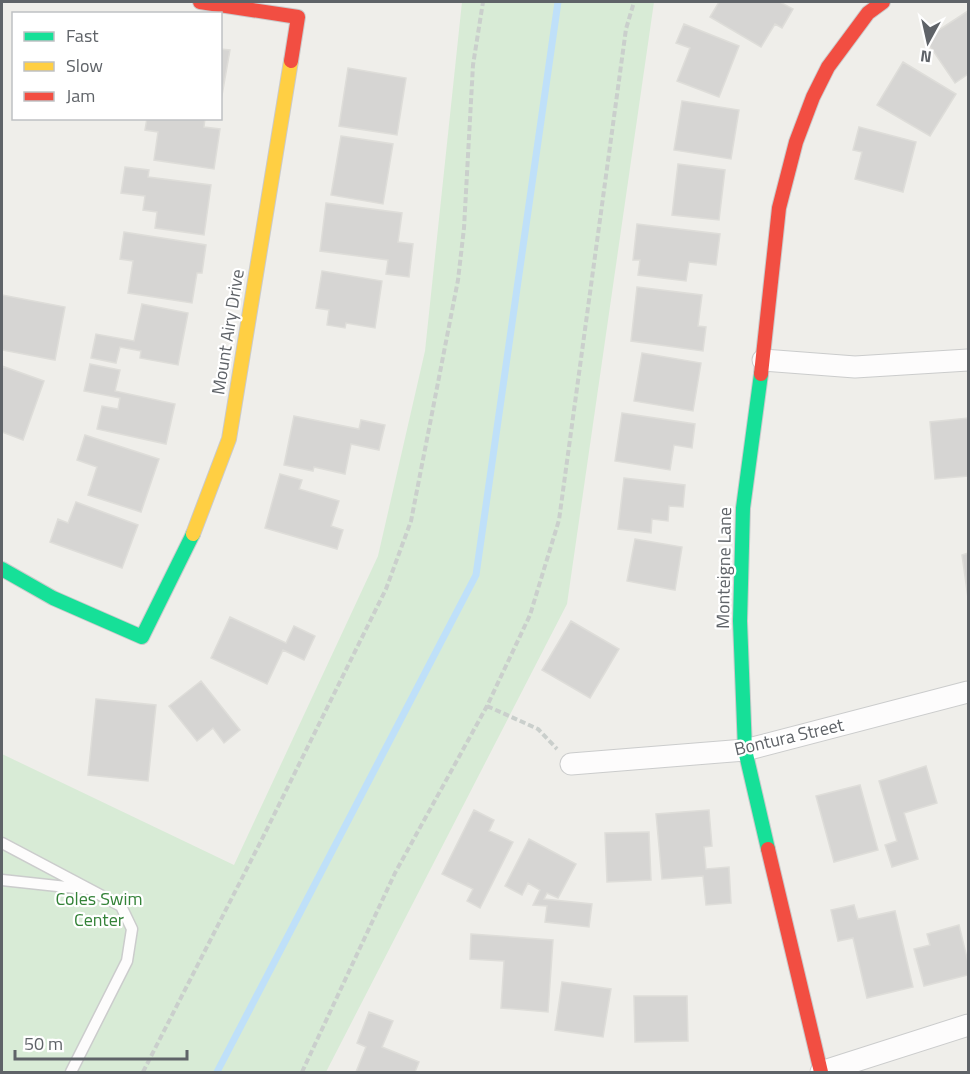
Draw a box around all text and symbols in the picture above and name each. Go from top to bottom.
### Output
legend [12,12,222,120]
north arrow [898,12,958,72]
text: Fast [66,22,99,49]
text: N [919,44,933,70]
text: Slow [66,52,103,79]
text: Jam [66,82,95,109]
street label: Mount Airy Drive [204,267,251,397]
street label: Monteigne Lane [709,507,738,629]
street label: Bontura Street [731,711,847,762]
park label: Coles Swim Center [56,885,143,933]
scale bar [15,1023,188,1061]
text: 50 m [24,1030,63,1057]

